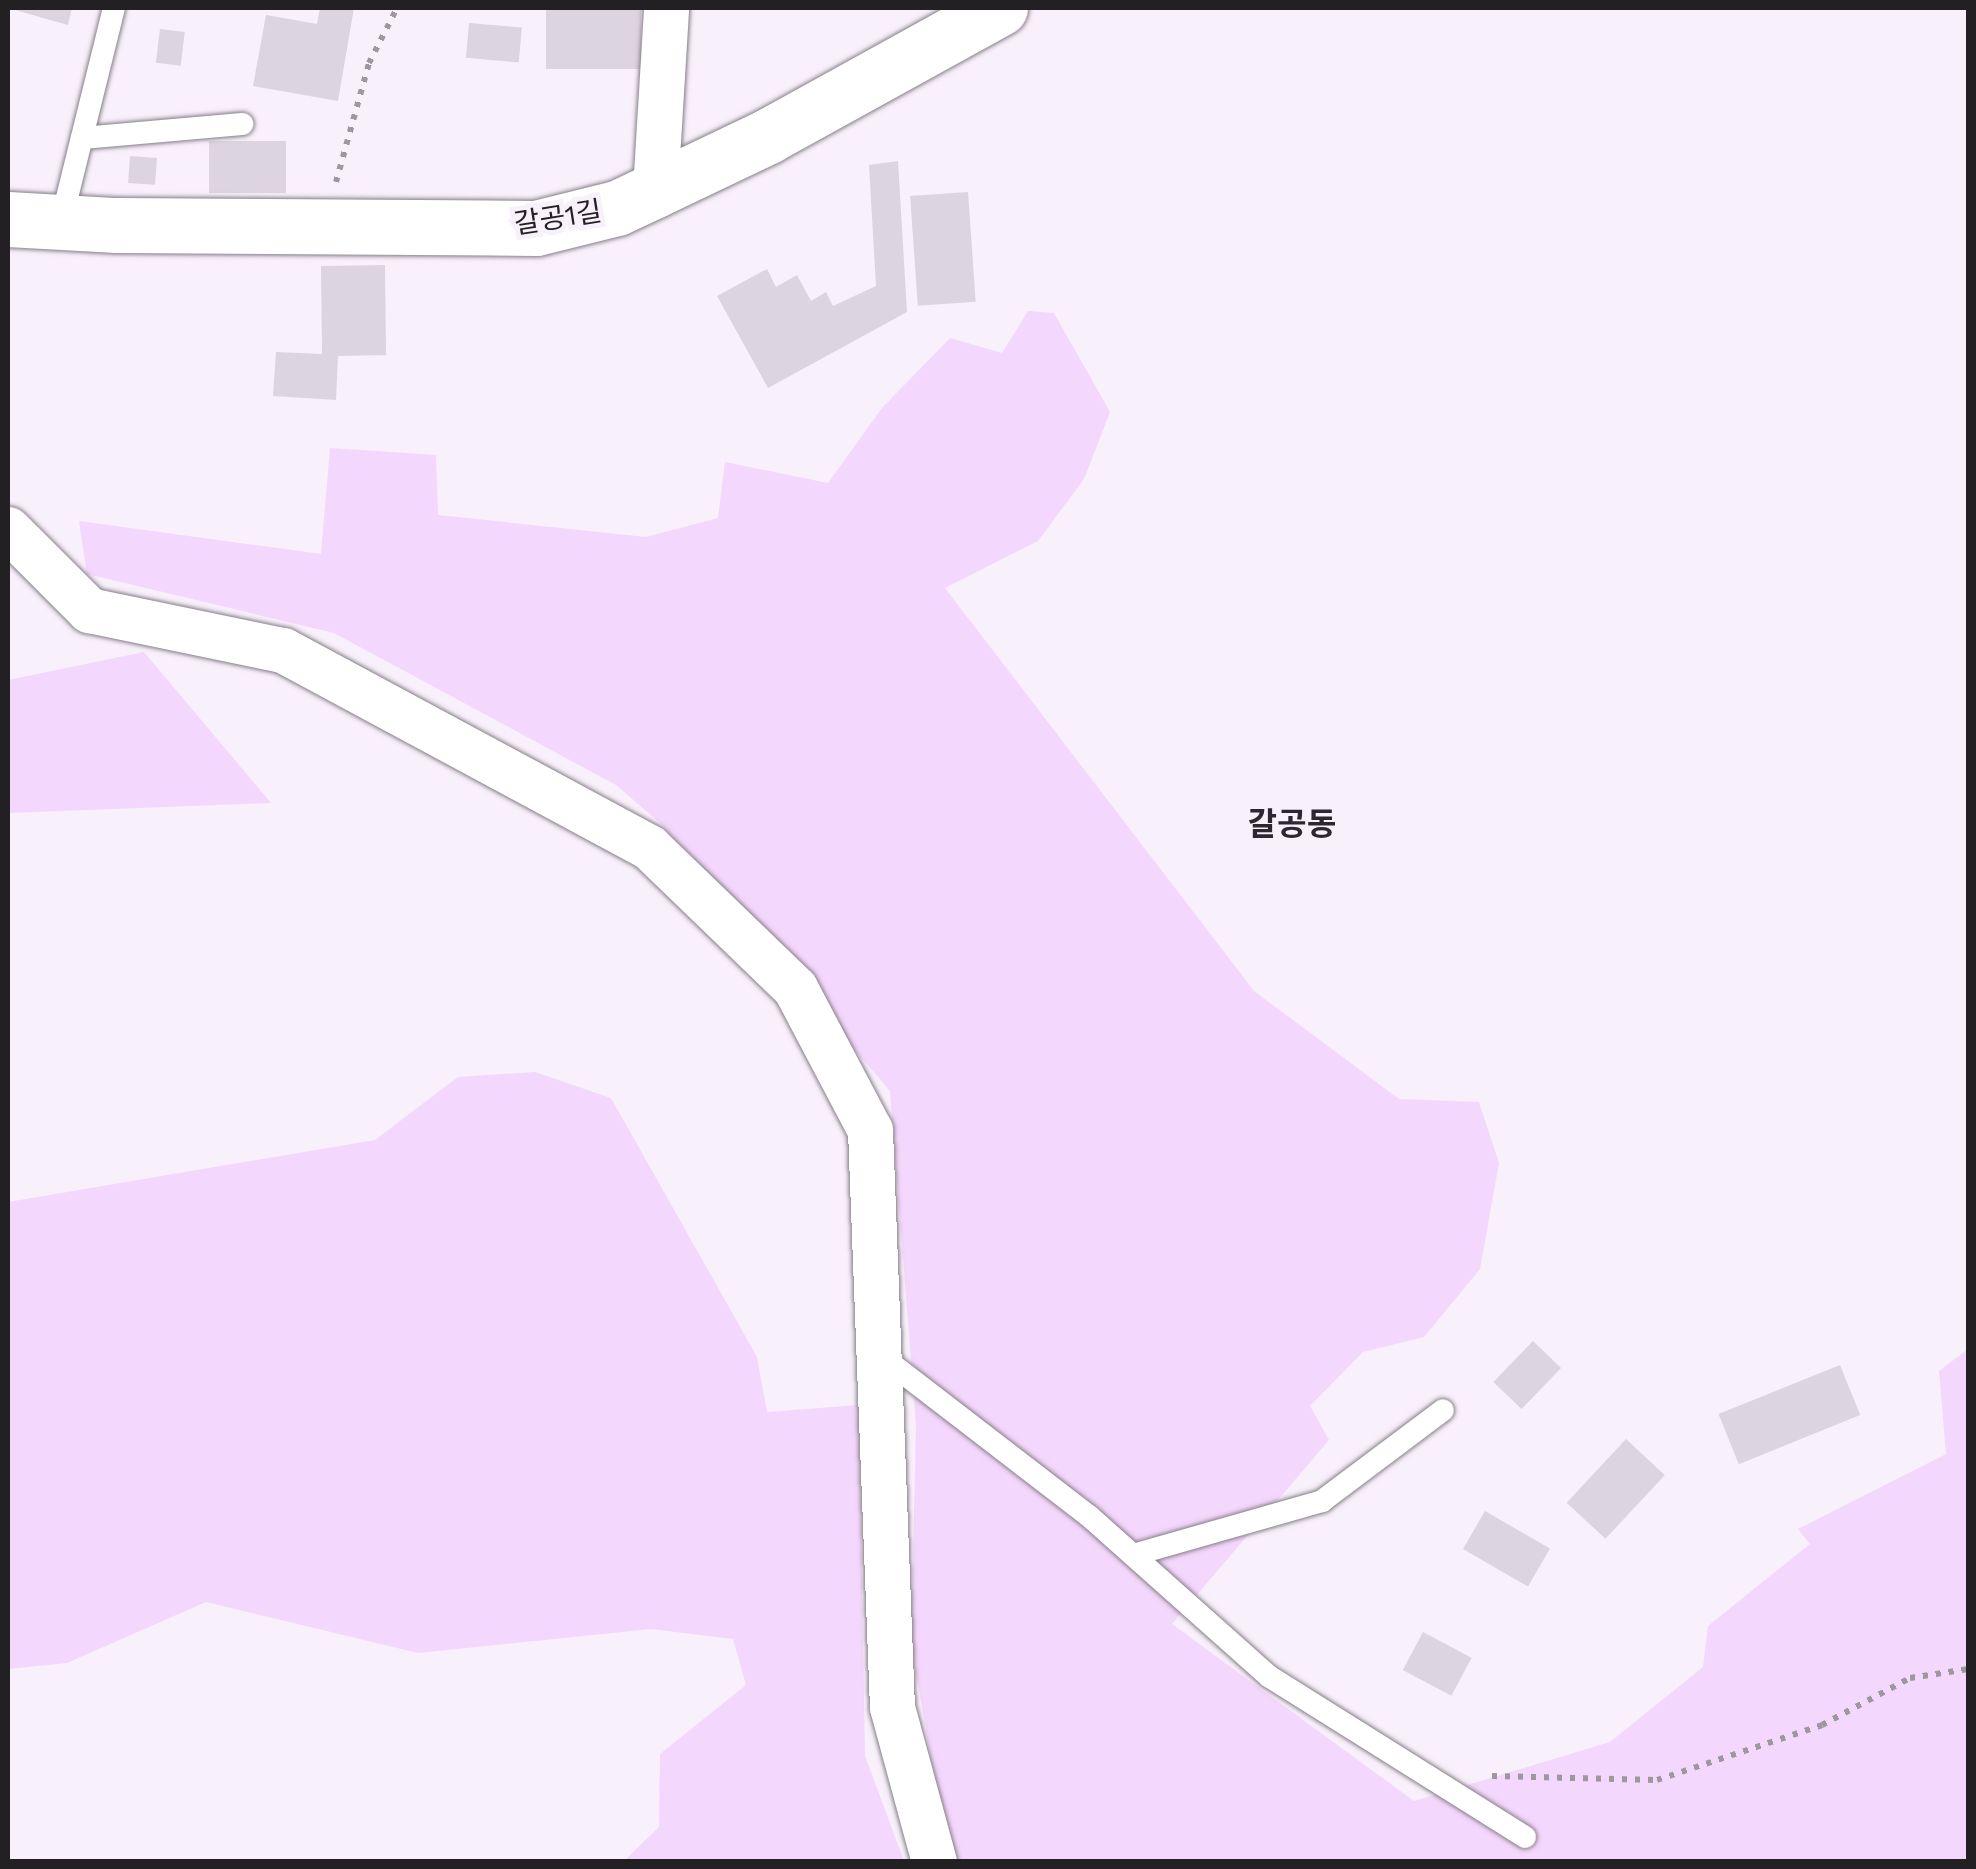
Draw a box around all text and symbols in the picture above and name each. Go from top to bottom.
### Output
street label: 갈공1길 [512,195,604,241]
district label: 갈공동 [1248,805,1336,843]

